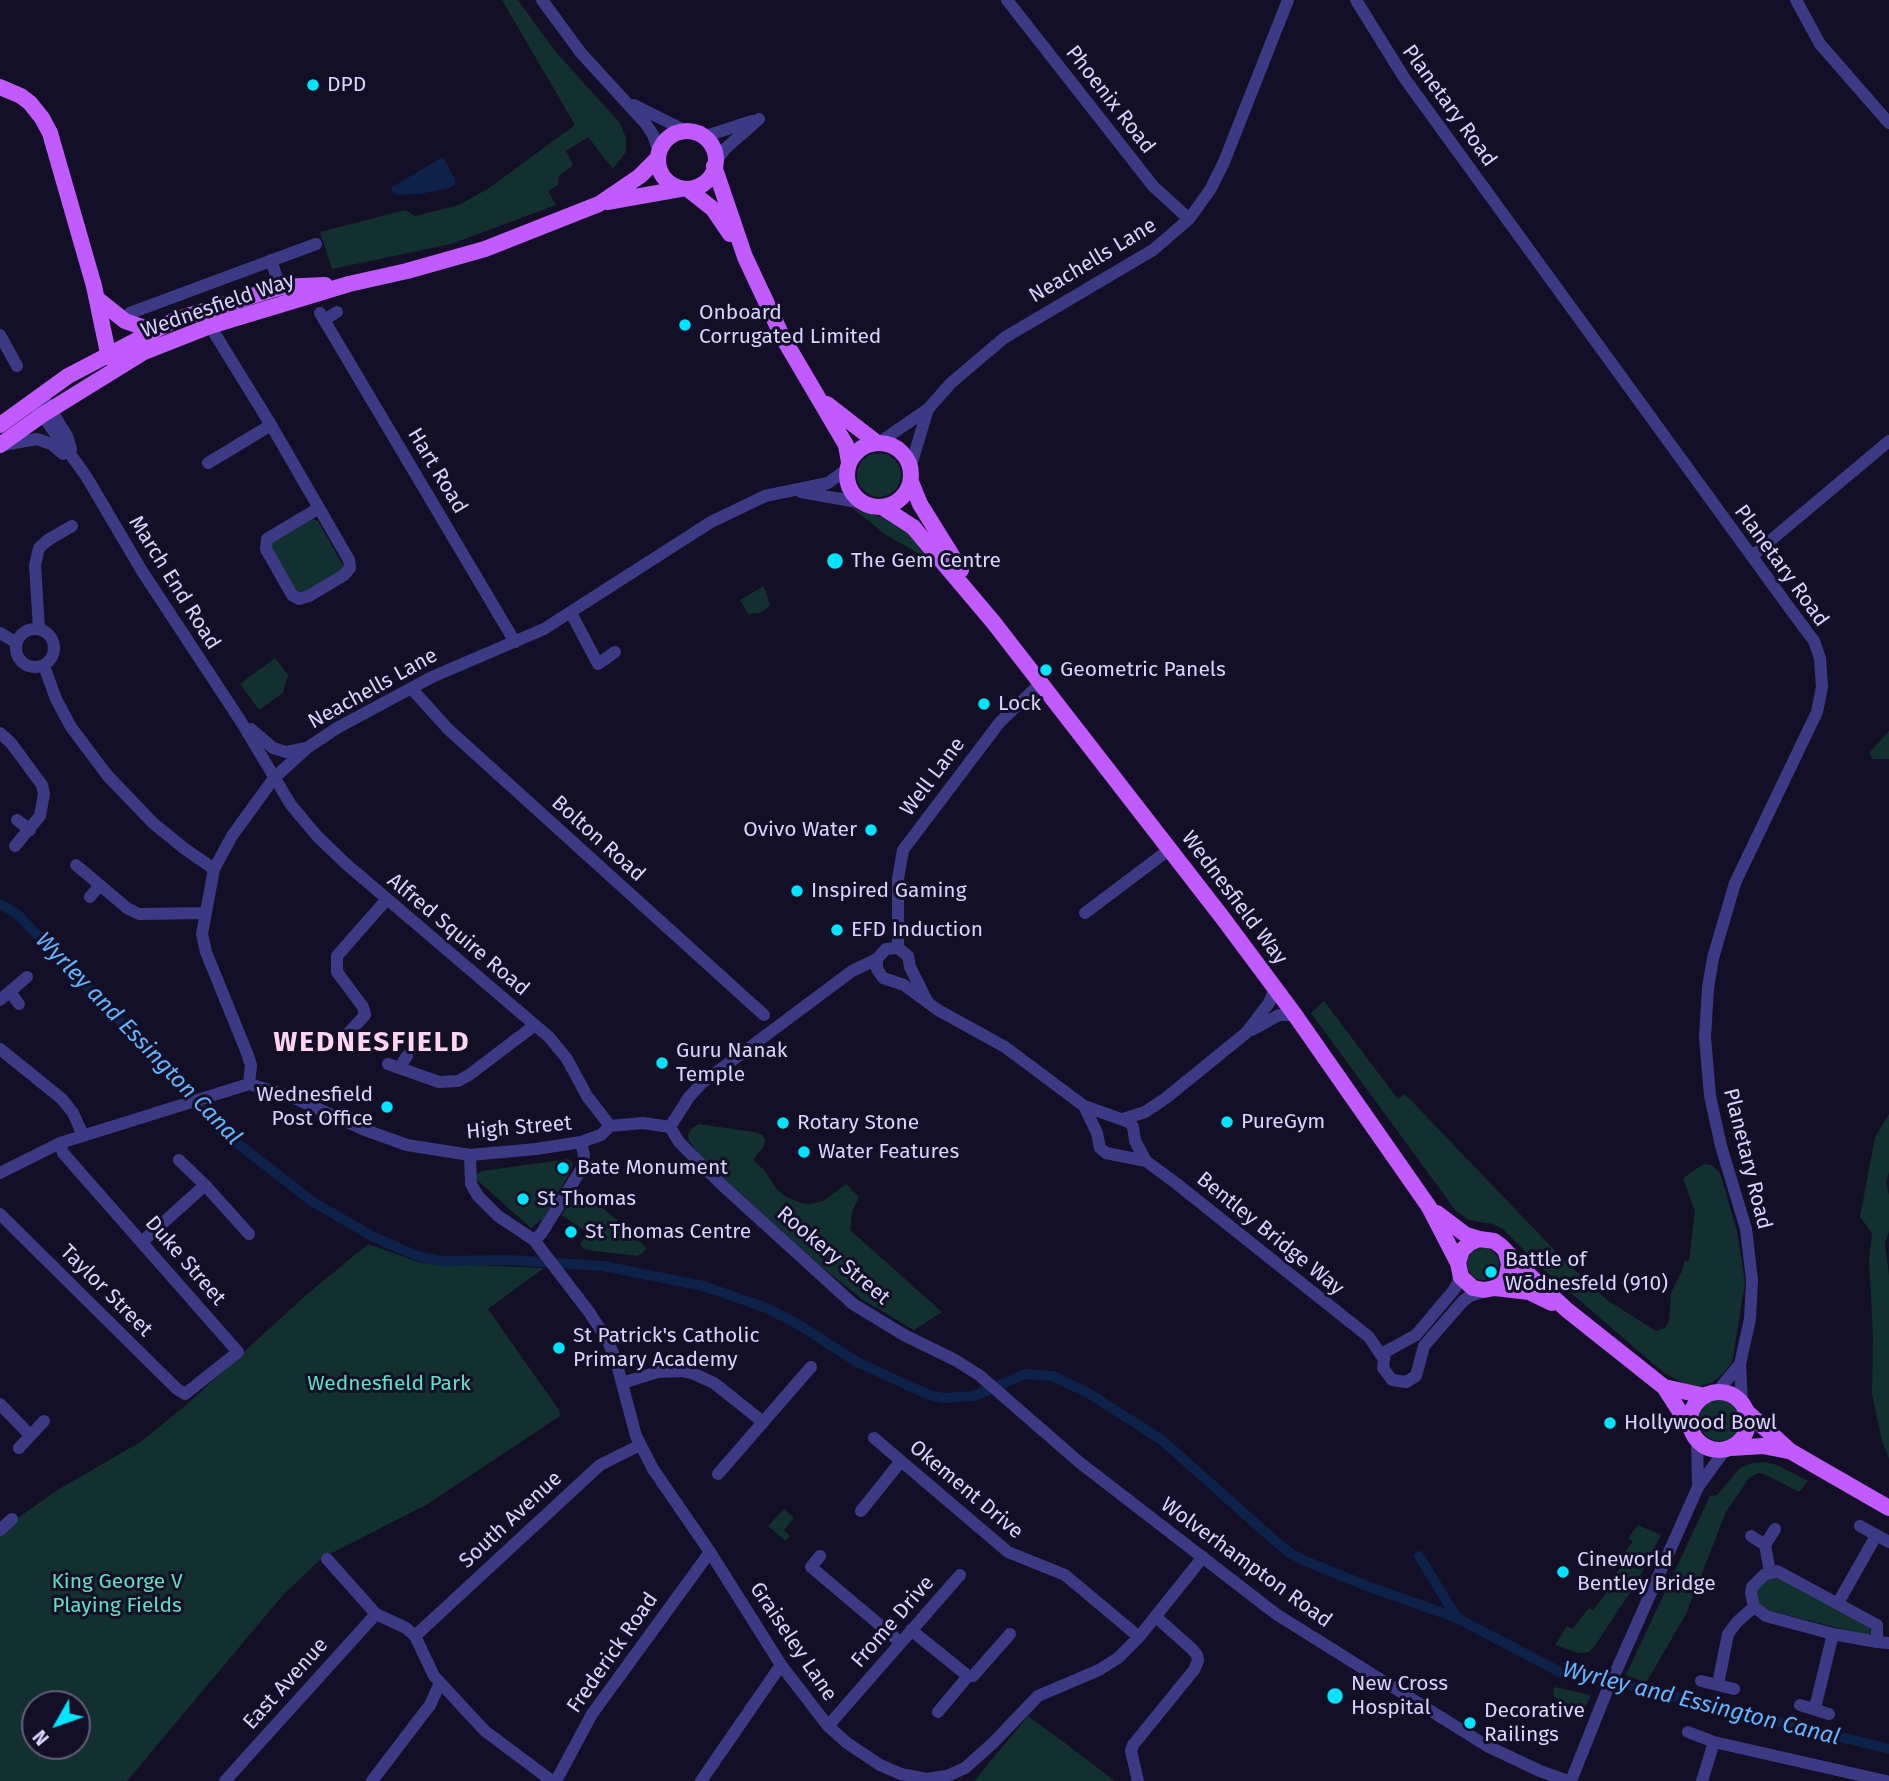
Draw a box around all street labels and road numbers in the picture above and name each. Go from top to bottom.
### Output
street label: Planetary Road [1396,40,1502,172]
street label: Phoenix Road [1060,41,1160,159]
street label: Neachells Lane [1025,213,1161,309]
street label: Wednesfield Way [138,268,298,344]
street label: Hart Road [402,424,472,518]
street label: Planetary Road [1728,500,1834,632]
street label: March End Road [123,511,225,655]
street label: Neachells Lane [304,643,442,735]
street label: Well Lane [895,733,971,821]
street label: Bolton Road [546,790,650,888]
street label: Wednesfield Way [1176,826,1292,970]
street label: Alfred Squire Road [382,868,534,1002]
street label: Planetary Road [1717,1086,1777,1232]
street label: High Street [465,1111,573,1145]
street label: Bentley Bridge Way [1191,1167,1349,1301]
street label: Rookery Street [771,1201,895,1311]
street label: Duke Street [139,1211,231,1311]
street label: Taylor Street [55,1240,157,1342]
street label: Okement Drive [904,1435,1028,1545]
street label: South Avenue [454,1466,568,1574]
street label: Wolverhampton Road [1156,1493,1336,1633]
street label: Frome Drive [846,1571,940,1673]
street label: Graiseley Lane [744,1578,842,1706]
street label: Frederick Road [562,1588,664,1718]
street label: East Avenue [238,1633,334,1735]

